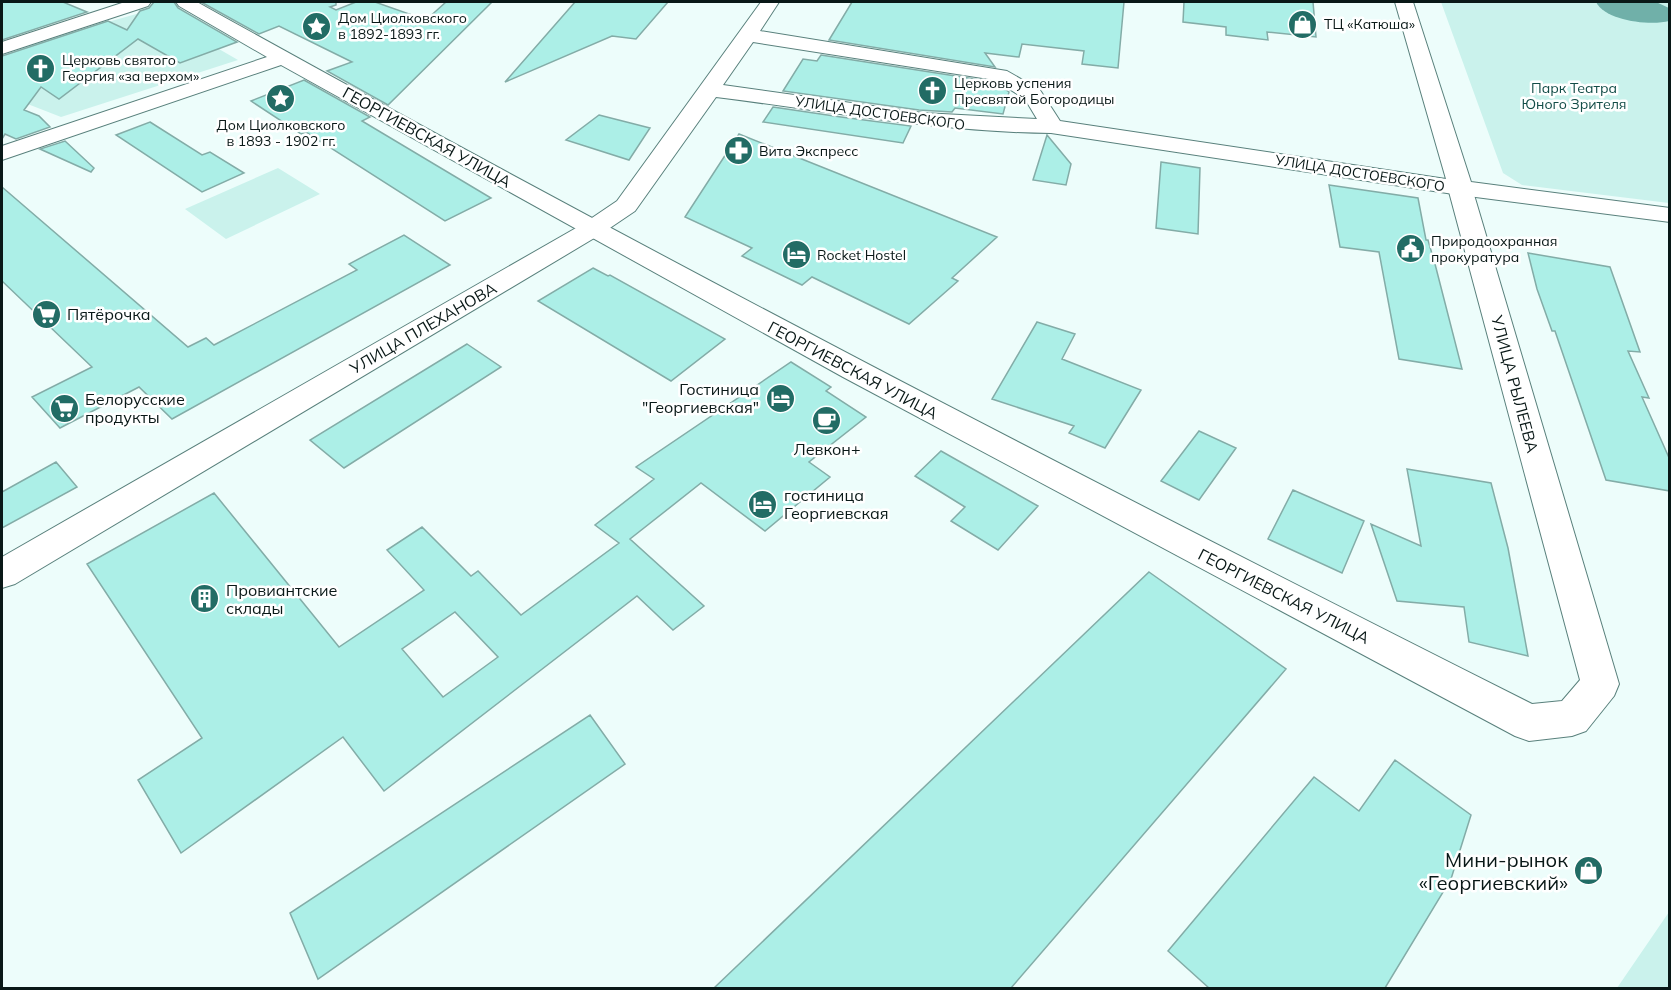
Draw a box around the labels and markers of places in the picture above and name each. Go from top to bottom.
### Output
shop icon: ТЦ «Катюша» [1287,8,1319,40]
place label: Дом Циолковского в 1892-1893 гг. [338,9,467,43]
place icon: Дом Циолковского в 1892-1893 гг. [301,10,333,42]
place label: ТЦ «Катюша» [1324,15,1415,33]
place label: Церковь святого Георгия «за верхом» [62,51,199,85]
church icon: Церковь святого Георгия «за верхом» [25,52,57,84]
place label: Церковь успения Пресвятой Богородицы [954,74,1115,108]
church icon: Церковь успения Пресвятой Богородицы [917,75,949,107]
place icon: Дом Циолковского в 1893 - 1902 гг. [265,82,297,114]
place label: Дом Циолковского в 1893 - 1902 гг. [217,116,345,150]
pharmacy icon: Вита Экспресс [722,135,754,167]
place label: Вита Экспресс [759,142,858,160]
place label: Природоохранная прокуратура [1431,232,1558,266]
public building icon: Природоохранная прокуратура [1394,233,1426,265]
hotel icon: Rocket Hostel [780,239,812,271]
place label: Rocket Hostel [817,246,906,264]
supermarket icon: Пятёрочка [30,298,62,330]
place label: Пятёрочка [67,304,151,324]
place label: Гостиница "Георгиевская" [642,379,759,417]
hotel icon: Гостиница "Георгиевская" [764,382,796,414]
place label: Белорусские продукты [85,389,185,427]
supermarket icon: Белорусские продукты [48,392,80,424]
cafe icon: Левкон+ [811,405,843,437]
place label: Левкон+ [793,439,861,459]
place label: гостиница Георгиевская [784,485,889,523]
hotel icon: гостиница Георгиевская [747,488,779,520]
place label: Провиантские склады [226,580,338,618]
building icon: Провиантские склады [189,583,221,615]
place label: Мини-рынок «Георгиевский» [1419,847,1568,895]
shop icon: Мини-рынок «Георгиевский» [1573,855,1605,887]

